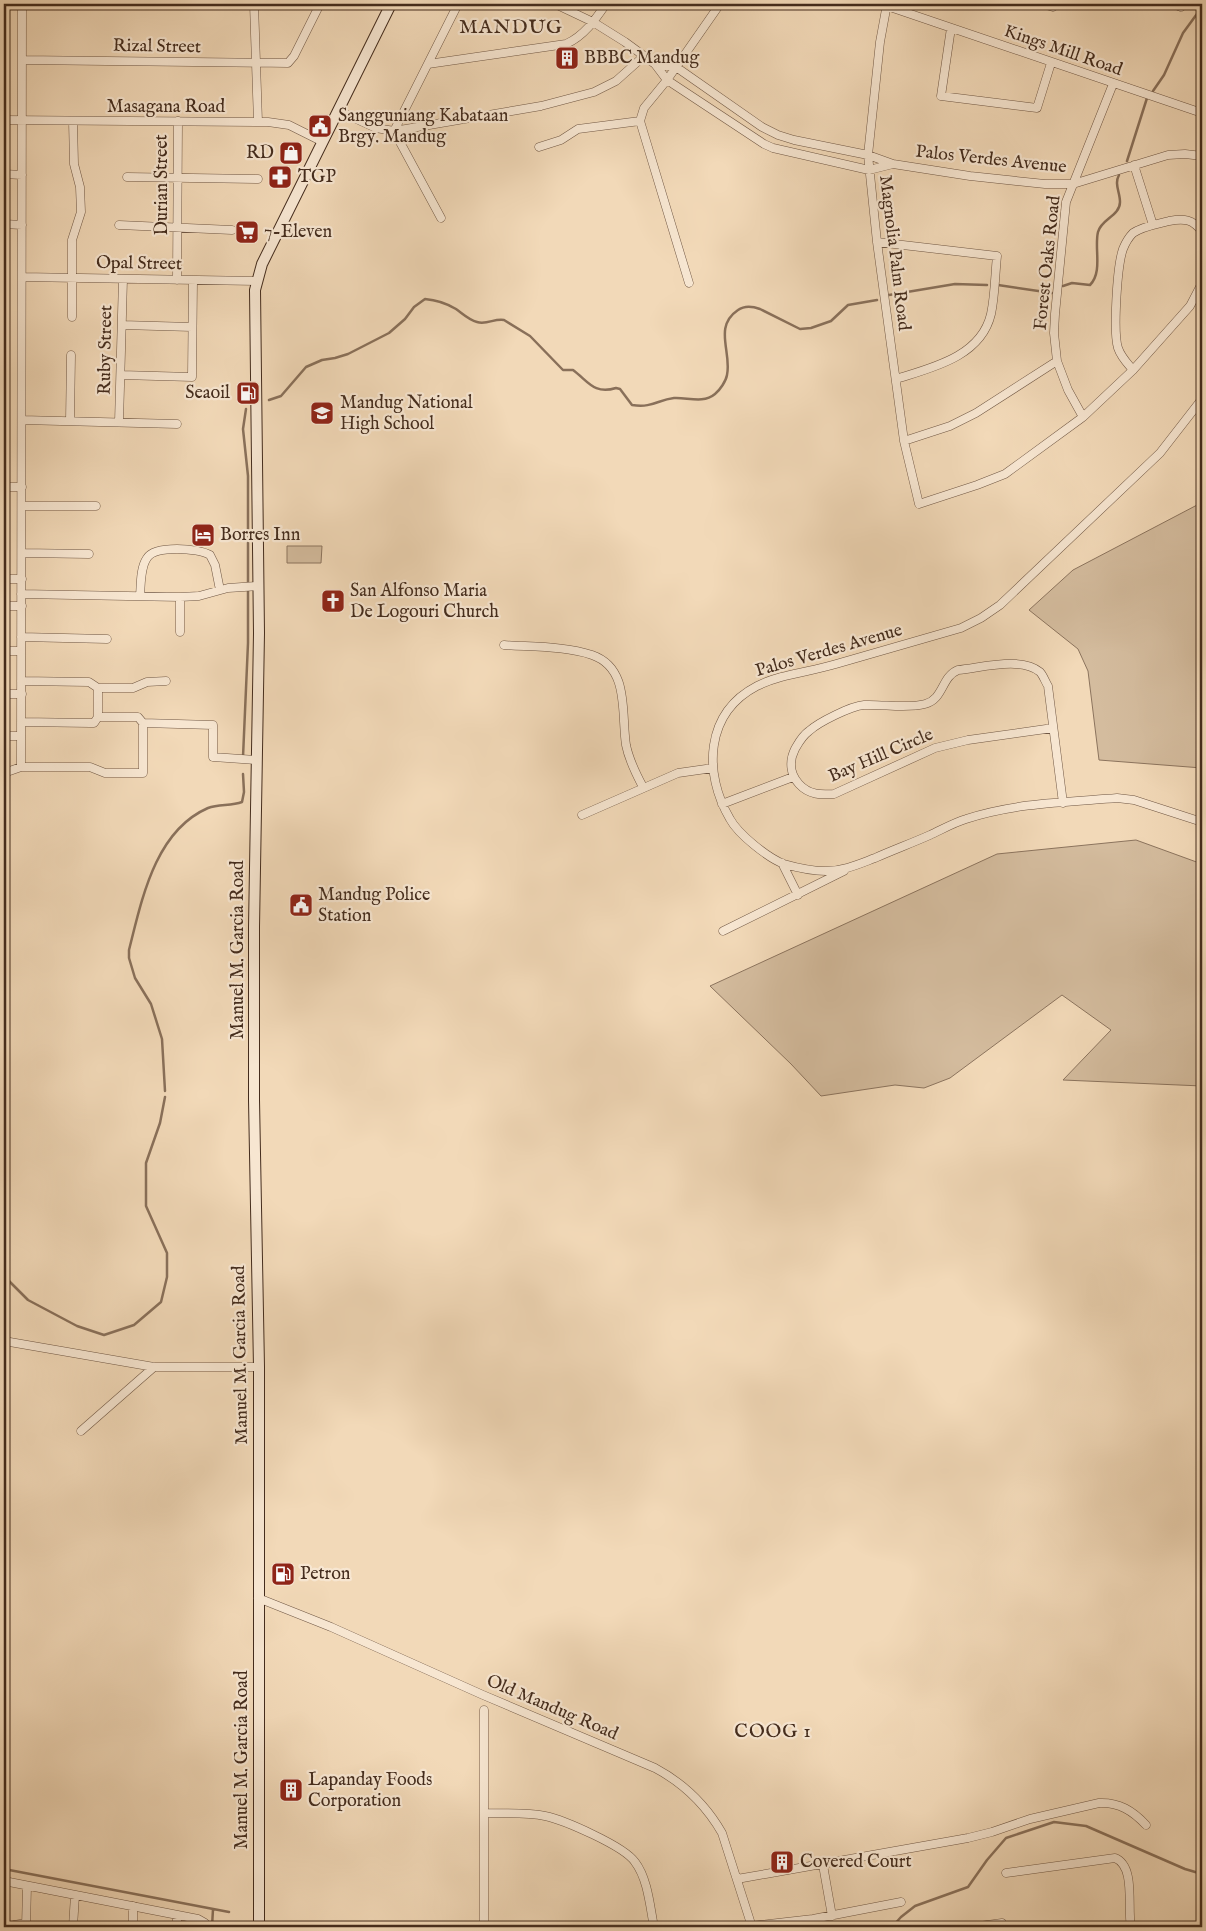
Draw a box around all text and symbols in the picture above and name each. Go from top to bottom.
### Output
district label: MANDUG [459,15,563,40]
street label: Kings Mill Road [1001,20,1126,82]
street label: Rizal Street [113,35,201,59]
building icon: BBBC Mandug [554,45,580,71]
place label: BBBC Mandug [584,47,699,70]
street label: Masagana Road [107,96,226,119]
place label: Sangguniang Kabataan Brgy. Mandug [338,105,509,149]
public building icon: Sangguniang Kabataan Brgy. Mandug [307,113,333,139]
street label: Durian Street [151,134,174,236]
shop icon: RD [278,140,304,166]
street label: Palos Verdes Avenue [914,141,1068,179]
place label: RD [246,142,274,165]
pharmacy icon: TGP [267,164,293,190]
place label: TGP [298,166,336,189]
street label: Magnolia Palm Road [873,174,915,333]
street label: Forest Oaks Road [1029,194,1067,332]
supermarket icon: 7-Eleven [234,219,260,245]
place label: 7-Eleven [264,221,333,244]
street label: Opal Street [96,252,182,276]
street label: Ruby Street [94,305,118,395]
fuel station icon: Seaoil [235,380,261,406]
place label: Seaoil [185,382,230,405]
place label: Mandug National High School [340,392,473,436]
school or university icon: Mandug National High School [309,400,335,426]
hotel icon: Borres Inn [190,522,216,548]
place label: Borres Inn [220,524,301,547]
place label: San Alfonso Maria De Logouri Church [350,580,499,624]
church icon: San Alfonso Maria De Logouri Church [320,588,346,614]
street label: Palos Verdes Avenue [753,619,905,683]
street label: Bay Hill Circle [825,724,937,788]
street label: Manuel M. Garcia Road [227,860,250,1039]
place label: Mandug Police Station [318,884,430,928]
public building icon: Mandug Police Station [288,892,314,918]
street label: Manuel M. Garcia Road [228,1265,254,1445]
fuel station icon: Petron [270,1561,296,1587]
place label: Petron [300,1563,351,1586]
street label: Manuel M. Garcia Road [231,1670,254,1849]
street label: Old Mandug Road [483,1670,622,1746]
district label: COOG 1 [734,1720,812,1744]
place label: Lapanday Foods Corporation [308,1769,432,1813]
building icon: Lapanday Foods Corporation [278,1777,304,1803]
building icon: Covered Court [769,1849,795,1875]
place label: Covered Court [800,1851,912,1874]

